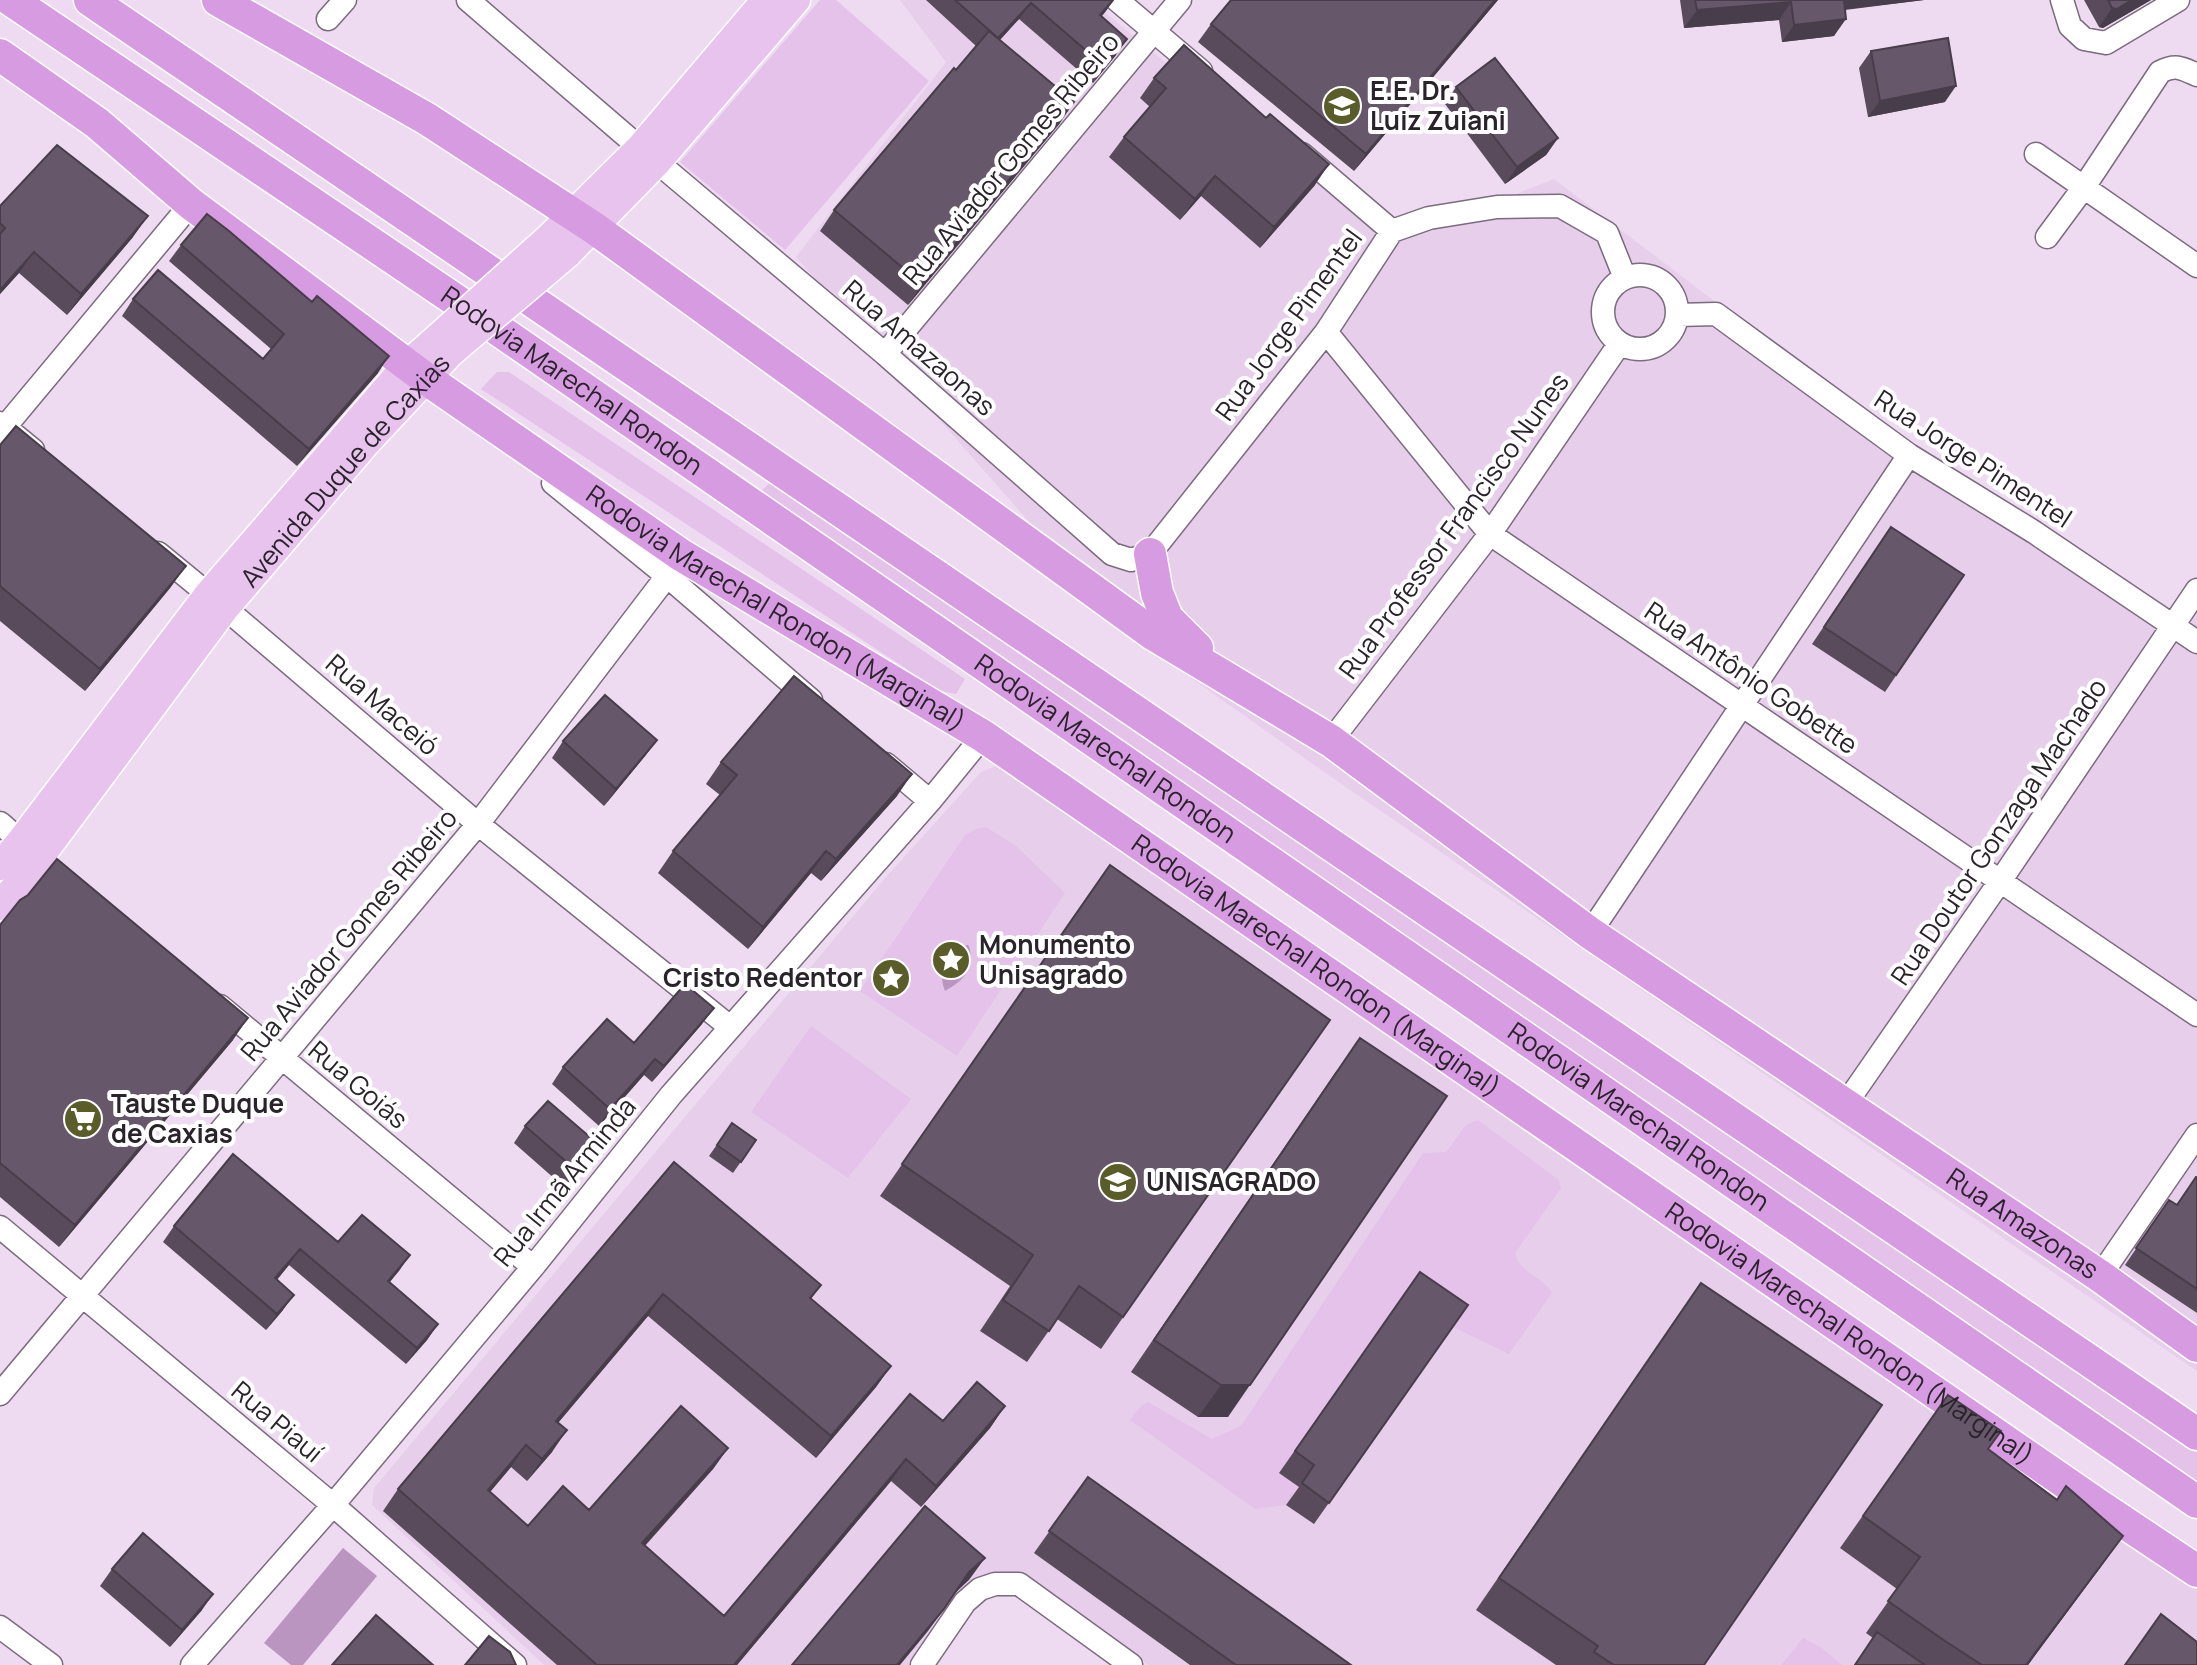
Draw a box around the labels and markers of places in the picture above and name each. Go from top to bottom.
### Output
place label: E.E. Dr. Luiz Zuiani [1370,72,1506,138]
school or university icon: E.E. Dr. Luiz Zuiani [1321,85,1363,127]
place label: Monumento Unisagrado [979,926,1131,992]
place icon: Monumento Unisagrado [930,939,972,981]
place icon: Cristo Redentor [870,957,912,999]
place label: Cristo Redentor [663,959,863,995]
place label: Tauste Duque de Caxias [111,1085,284,1151]
supermarket icon: Tauste Duque de Caxias [62,1098,104,1140]
school or university icon: UNISAGRADO [1097,1161,1139,1203]
place label: UNISAGRADO [1146,1163,1316,1199]

